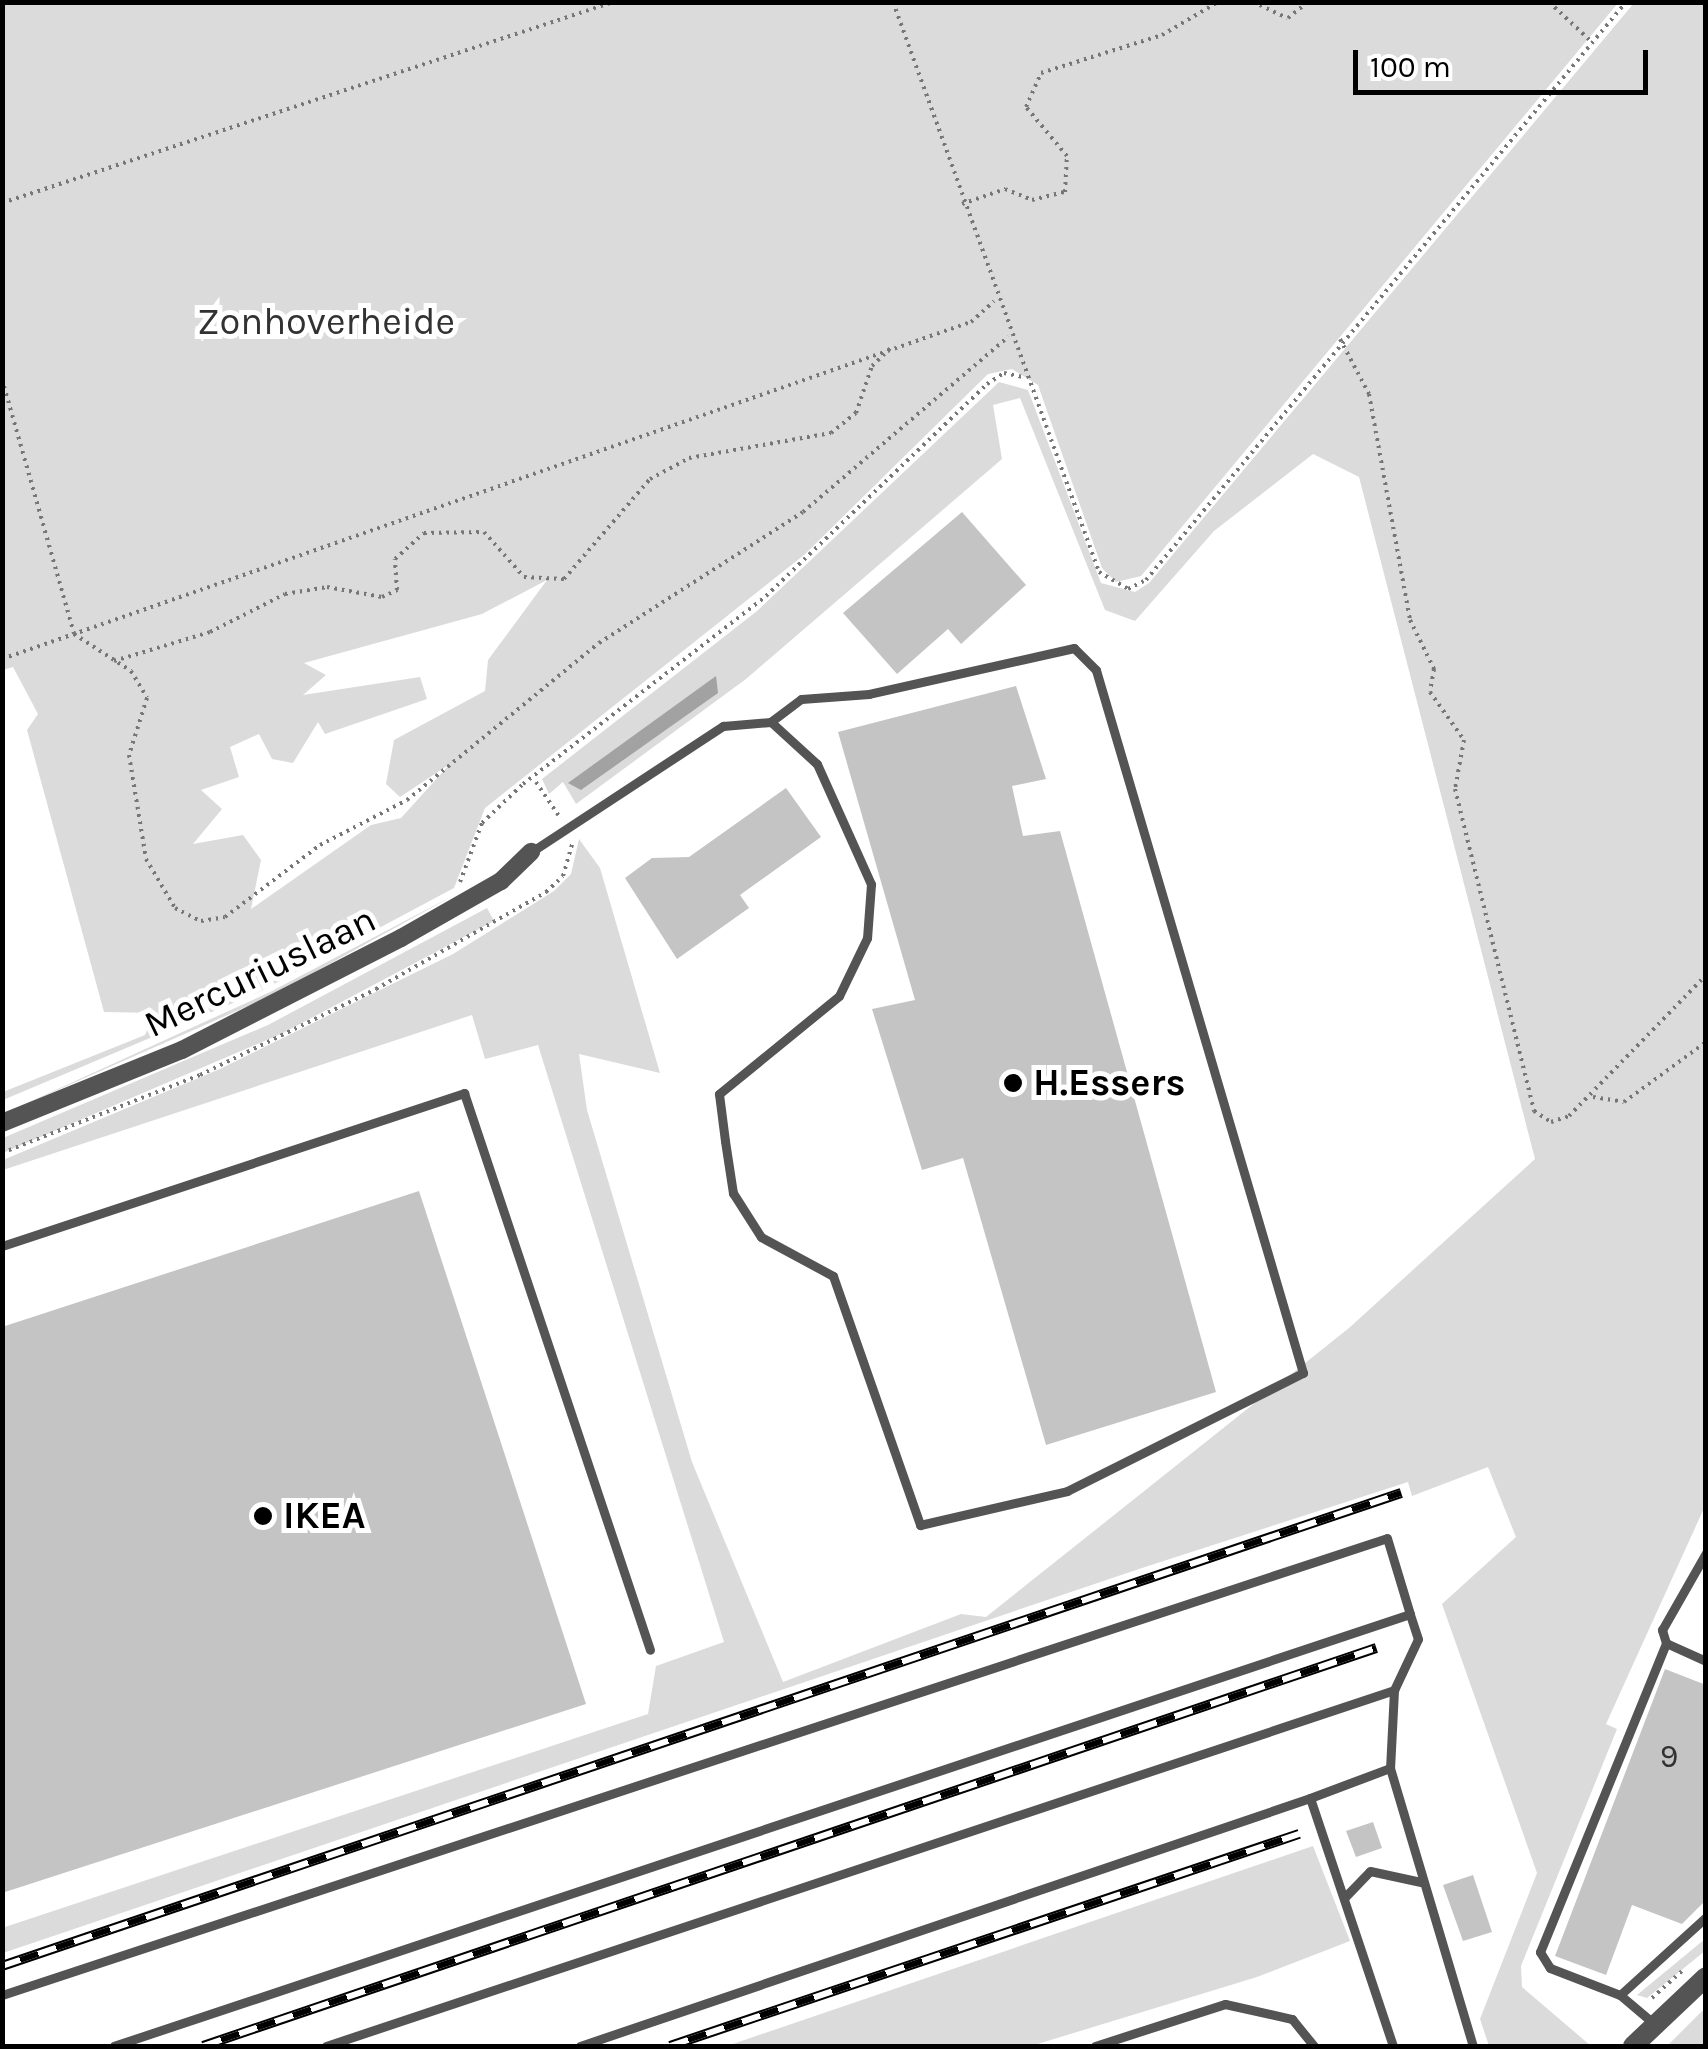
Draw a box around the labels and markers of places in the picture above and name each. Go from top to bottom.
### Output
place label: H.Essers [1033,1060,1185,1106]
marker: H.Essers [1002,1072,1024,1094]
place label: IKEA [283,1493,365,1539]
marker: IKEA [252,1505,274,1527]

